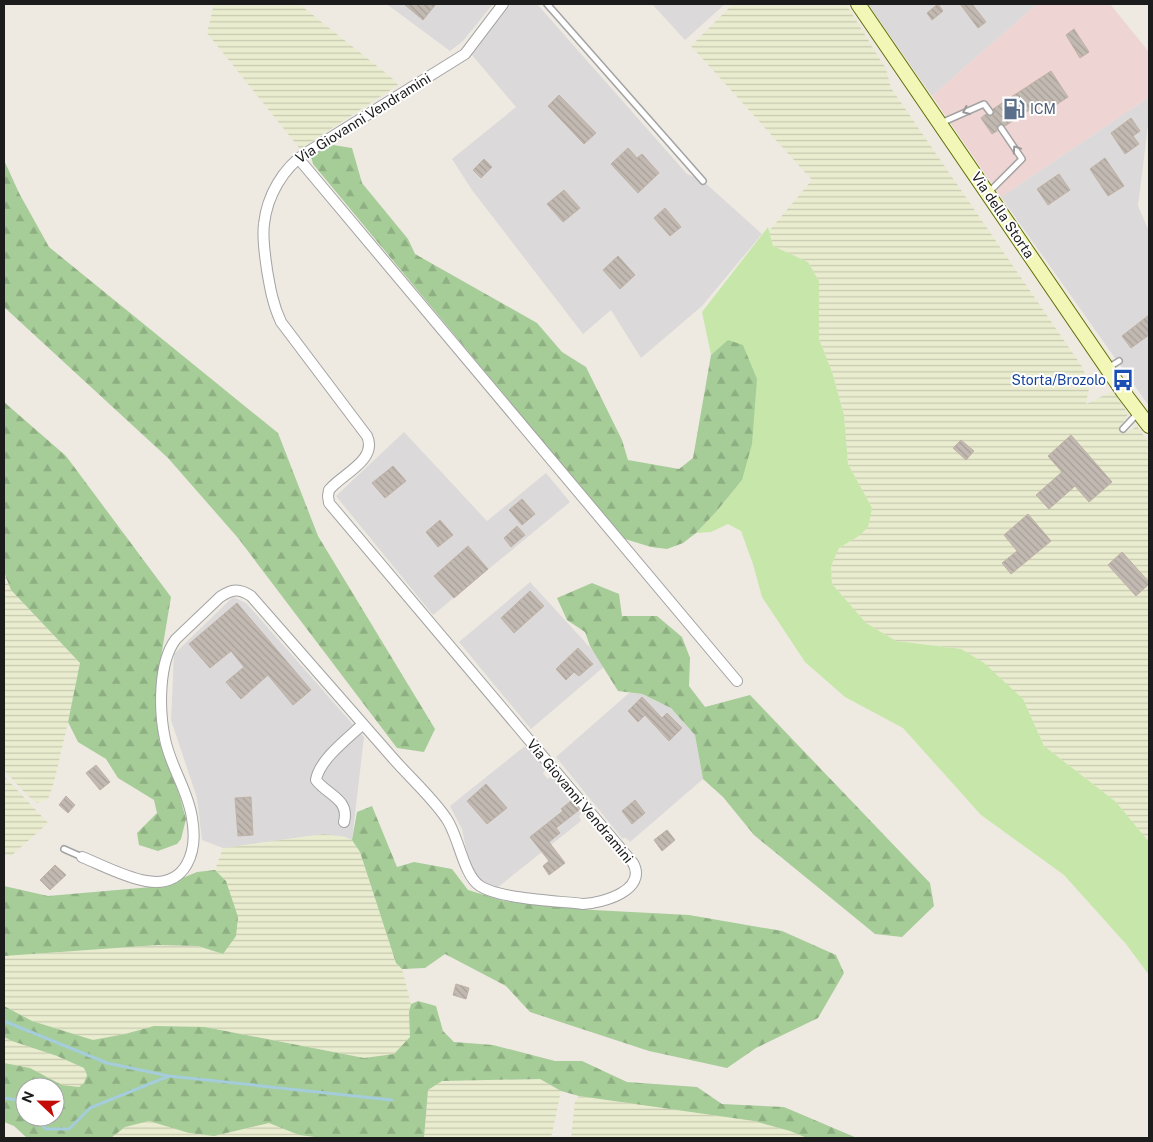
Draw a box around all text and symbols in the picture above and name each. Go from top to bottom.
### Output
street label: Via Giovanni Vendramini [292,70,434,166]
fuel station icon: ICM [1001,96,1027,122]
place label: ICM [1030,101,1056,117]
one-way arrow [962,105,971,116]
one-way arrow [1012,146,1022,155]
street label: Via della Storta [968,169,1038,261]
bus stop icon: Storta/Brozolo [1110,367,1136,393]
place label: Storta/Brozolo [1012,372,1106,388]
street label: Via Giovanni Vendramini [524,736,636,866]
north arrow [15,1077,65,1127]
text: N [18,1089,37,1105]

